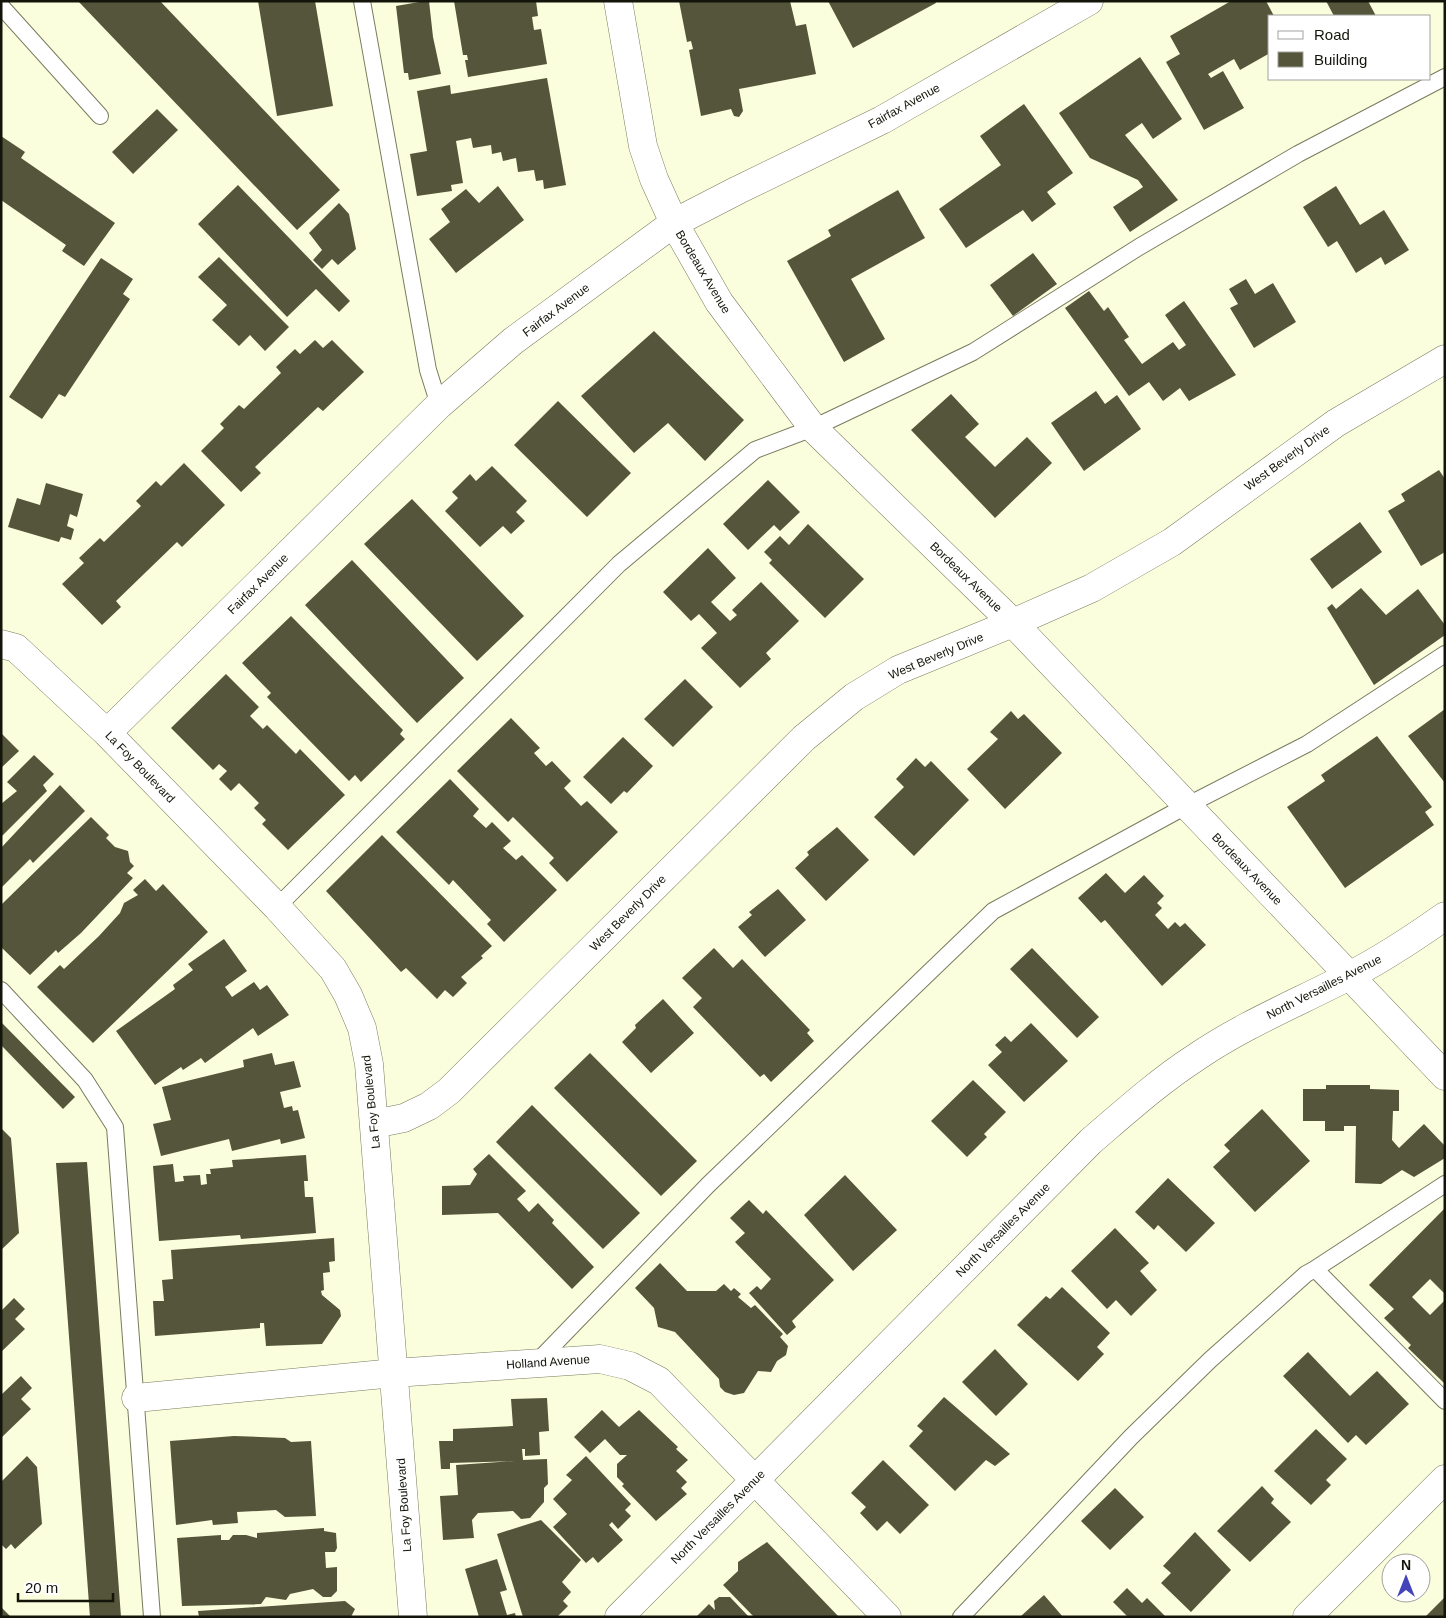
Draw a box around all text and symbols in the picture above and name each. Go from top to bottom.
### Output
legend [1268,15,1431,80]
text: Road [1314,26,1350,43]
text: Building [1314,51,1367,68]
street label: Fairfax Avenue [866,80,943,131]
street label: Bordeaux Avenue [673,228,734,316]
street label: Fairfax Avenue [520,280,592,340]
street label: West Beverly Drive [1242,422,1333,494]
street label: Bordeaux Avenue [927,539,1005,615]
street label: Fairfax Avenue [225,551,291,617]
street label: West Beverly Drive [886,630,986,682]
street label: La Foy Boulevard [102,728,178,806]
street label: Bordeaux Avenue [1209,830,1285,908]
street label: West Beverly Drive [587,872,669,954]
street label: North Versailles Avenue [1264,952,1384,1022]
street label: La Foy Boulevard [359,1054,383,1150]
street label: North Versailles Avenue [953,1180,1053,1280]
street label: Holland Avenue [506,1352,591,1372]
street label: La Foy Boulevard [394,1458,414,1552]
street label: North Versailles Avenue [668,1467,768,1567]
north arrow [1381,1553,1431,1603]
text: N [1401,1557,1411,1573]
scale bar [18,1570,112,1602]
text: 20 m [25,1579,58,1596]

